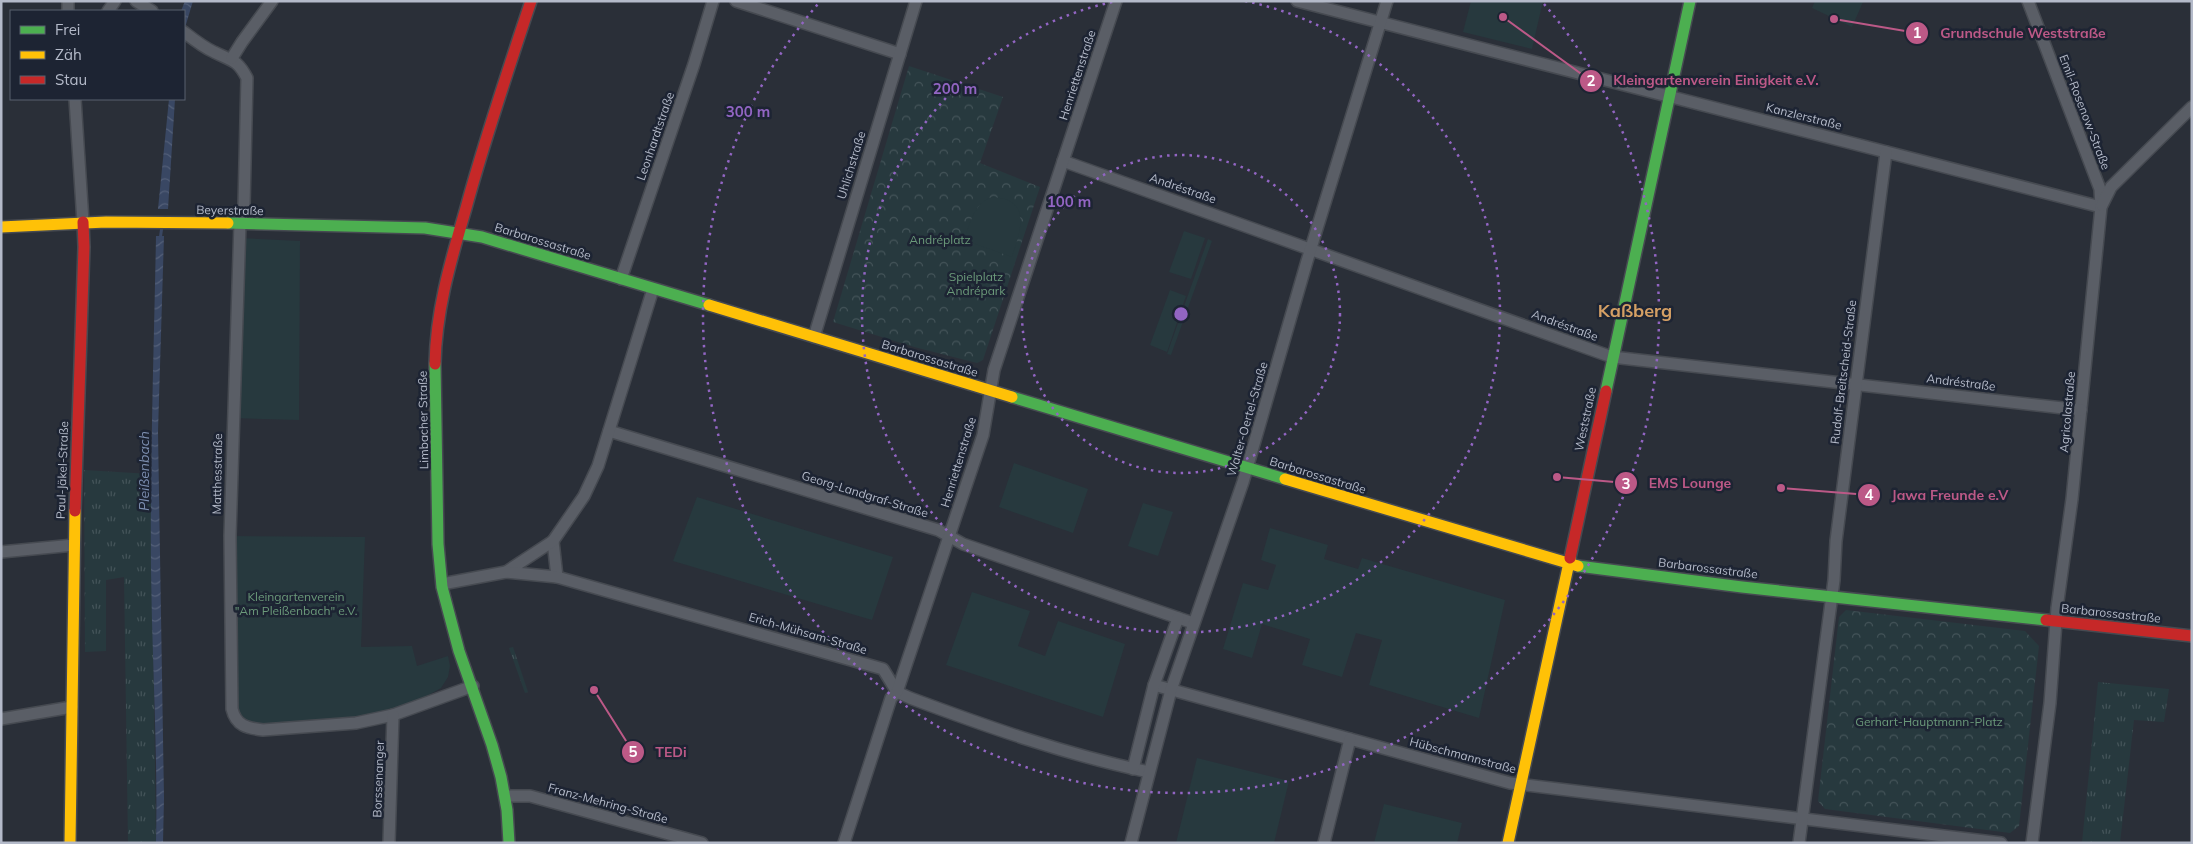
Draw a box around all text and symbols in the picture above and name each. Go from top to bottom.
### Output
legend [10,10,185,100]
callout: Grundschule Weststraße [1905,18,2115,47]
text: Frei [55,20,80,39]
text: 1 [1912,23,1922,42]
text: Grundschule Weststraße [1940,24,2106,42]
street label: Henriettenstraße [1055,28,1099,122]
text: Zäh [55,45,82,64]
street label: Emil-Rosenow-Straße [2056,52,2114,172]
callout: Kleingartenverein Einigkeit e.V. [1578,66,1829,95]
text: Stau [55,70,87,89]
text: 2 [1586,71,1596,90]
text: Kleingartenverein Einigkeit e.V. [1613,71,1819,89]
text: 200 m [933,79,977,98]
street label: Leonhardtstraße [633,90,677,182]
street label: Kanzlerstraße [1765,99,1843,133]
text: 300 m [726,102,770,121]
street label: Uhlichstraße [834,129,868,201]
street label: Andréstraße [1148,170,1218,206]
text: 100 m [1047,192,1091,211]
street label: Beyerstraße [196,202,264,218]
street label: Barbarossastraße [493,219,593,263]
park label: Andréplatz [909,232,971,247]
park label: Spielplatz Andrépark [947,269,1006,298]
district label: Kaßberg [1598,299,1672,322]
street label: Rudolf-Breitscheid-Straße [1827,299,1859,445]
centre of rings [1172,305,1190,323]
street label: Andréstraße [1530,306,1600,344]
street label: Barbarossastraße [880,336,980,380]
street label: Walter-Oertel-Straße [1223,360,1271,478]
street label: Andréstraße [1926,370,1996,394]
street label: Limbacher Straße [415,371,431,469]
street label: Agricolastraße [2056,371,2078,453]
street label: Weststraße [1571,386,1599,452]
street label: Henriettenstraße [937,415,979,509]
street label: Paul-Jäkel-Straße [53,421,71,519]
water label: Pleißenbach [135,431,153,511]
street label: Matthesstraße [209,433,225,515]
street label: Barbarossastraße [1268,453,1368,497]
street label: Georg-Landgraf-Straße [800,468,930,520]
callout: EMS Lounge [1613,469,1741,498]
text: 3 [1621,474,1631,493]
text: EMS Lounge [1649,474,1732,492]
callout: Jawa Freunde e.V [1856,481,2018,510]
text: 4 [1864,485,1874,504]
text: Jawa Freunde e.V [1892,486,2009,504]
street label: Barbarossastraße [1657,554,1759,582]
park label: Kleingartenverein "Am Pleißenbach" e.V. [235,589,357,618]
street label: Barbarossastraße [2060,600,2162,626]
street label: Erich-Mühsam-Straße [747,609,869,657]
park label: Gerhart-Hauptmann-Platz [1855,714,2003,729]
street label: Hübschmannstraße [1408,734,1518,776]
callout: TEDi [621,737,697,766]
street label: Borssenanger [369,740,387,818]
text: 5 [628,742,638,761]
text: TEDi [655,743,687,761]
street label: Franz-Mehring-Straße [546,780,670,826]

